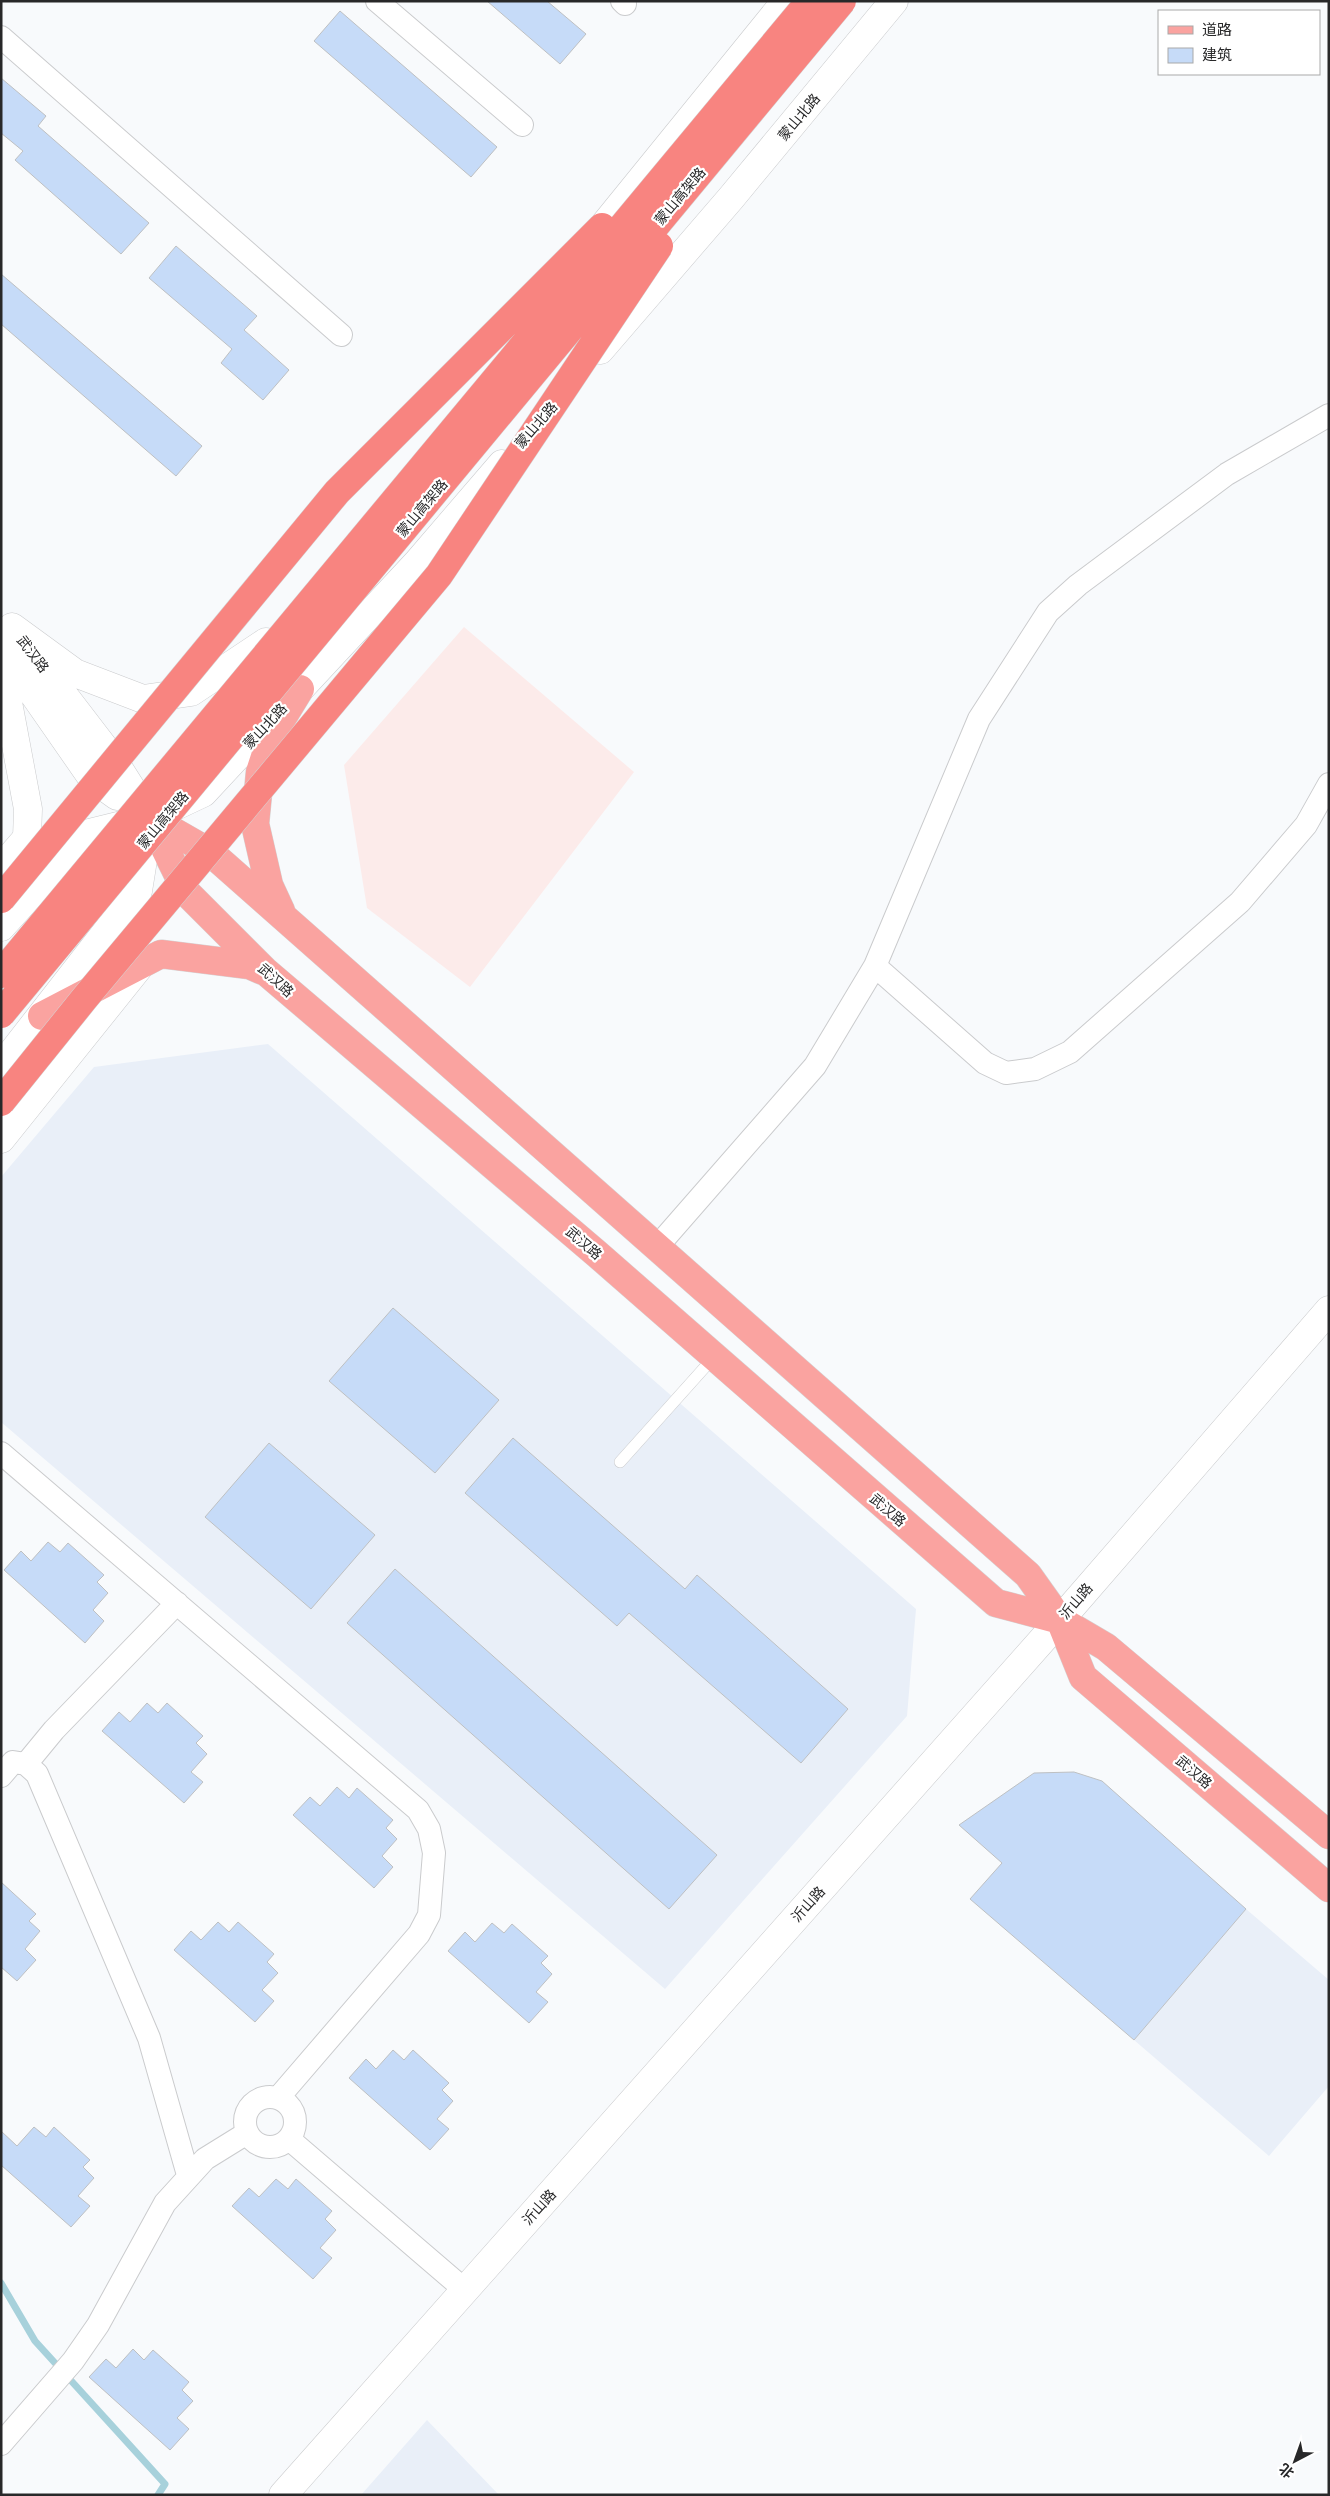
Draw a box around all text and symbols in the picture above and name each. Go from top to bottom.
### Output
legend [1158,10,1320,75]
text: 道路 [1202,20,1232,39]
text: 建筑 [1202,45,1232,64]
street label: 蒙山北路 [774,90,823,144]
street label: 蒙山高架路 [651,163,709,228]
street label: 蒙山北路 [511,398,560,451]
street label: 蒙山高架路 [393,475,451,540]
street label: 武汉路 [14,632,53,676]
street label: 蒙山北路 [239,699,290,752]
street label: 蒙山高架路 [134,787,192,852]
street label: 武汉路 [255,959,298,1000]
street label: 武汉路 [563,1222,606,1263]
street label: 武汉路 [867,1489,910,1530]
street label: 沂山路 [1055,1579,1096,1622]
street label: 武汉路 [1173,1751,1216,1792]
street label: 沂山路 [787,1882,828,1925]
street label: 沂山路 [518,2185,559,2228]
north arrow [1270,2436,1320,2486]
text: 北 [1275,2460,1297,2482]

